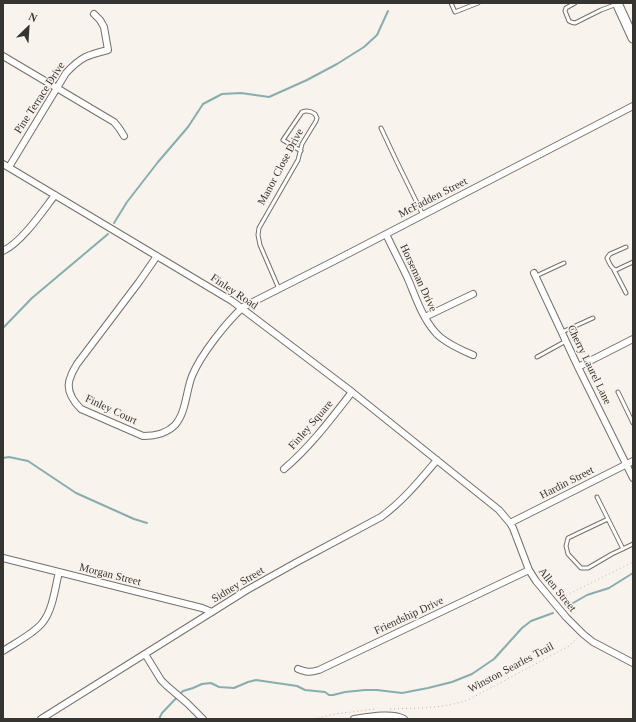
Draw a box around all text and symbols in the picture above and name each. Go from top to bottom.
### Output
north arrow [8,8,48,48]
text: N [27,10,39,24]
street label: Pine Terrace Drive [12,60,68,136]
street label: Manor Close Drive [255,126,307,208]
street label: McFadden Street [396,175,470,221]
street label: Horseman Drive [397,242,439,314]
street label: Finley Road [208,271,260,313]
street label: Cherry Laurel Lane [564,323,614,407]
street label: Finley Court [83,392,139,428]
street label: Finley Square [286,397,336,453]
street label: Hardin Street [538,464,596,502]
street label: Morgan Street [78,561,142,589]
street label: Sidney Street [209,564,267,606]
street label: Allen Street [535,565,579,615]
street label: Friendship Drive [372,594,446,638]
street label: Winston Searles Trail [466,640,556,696]

